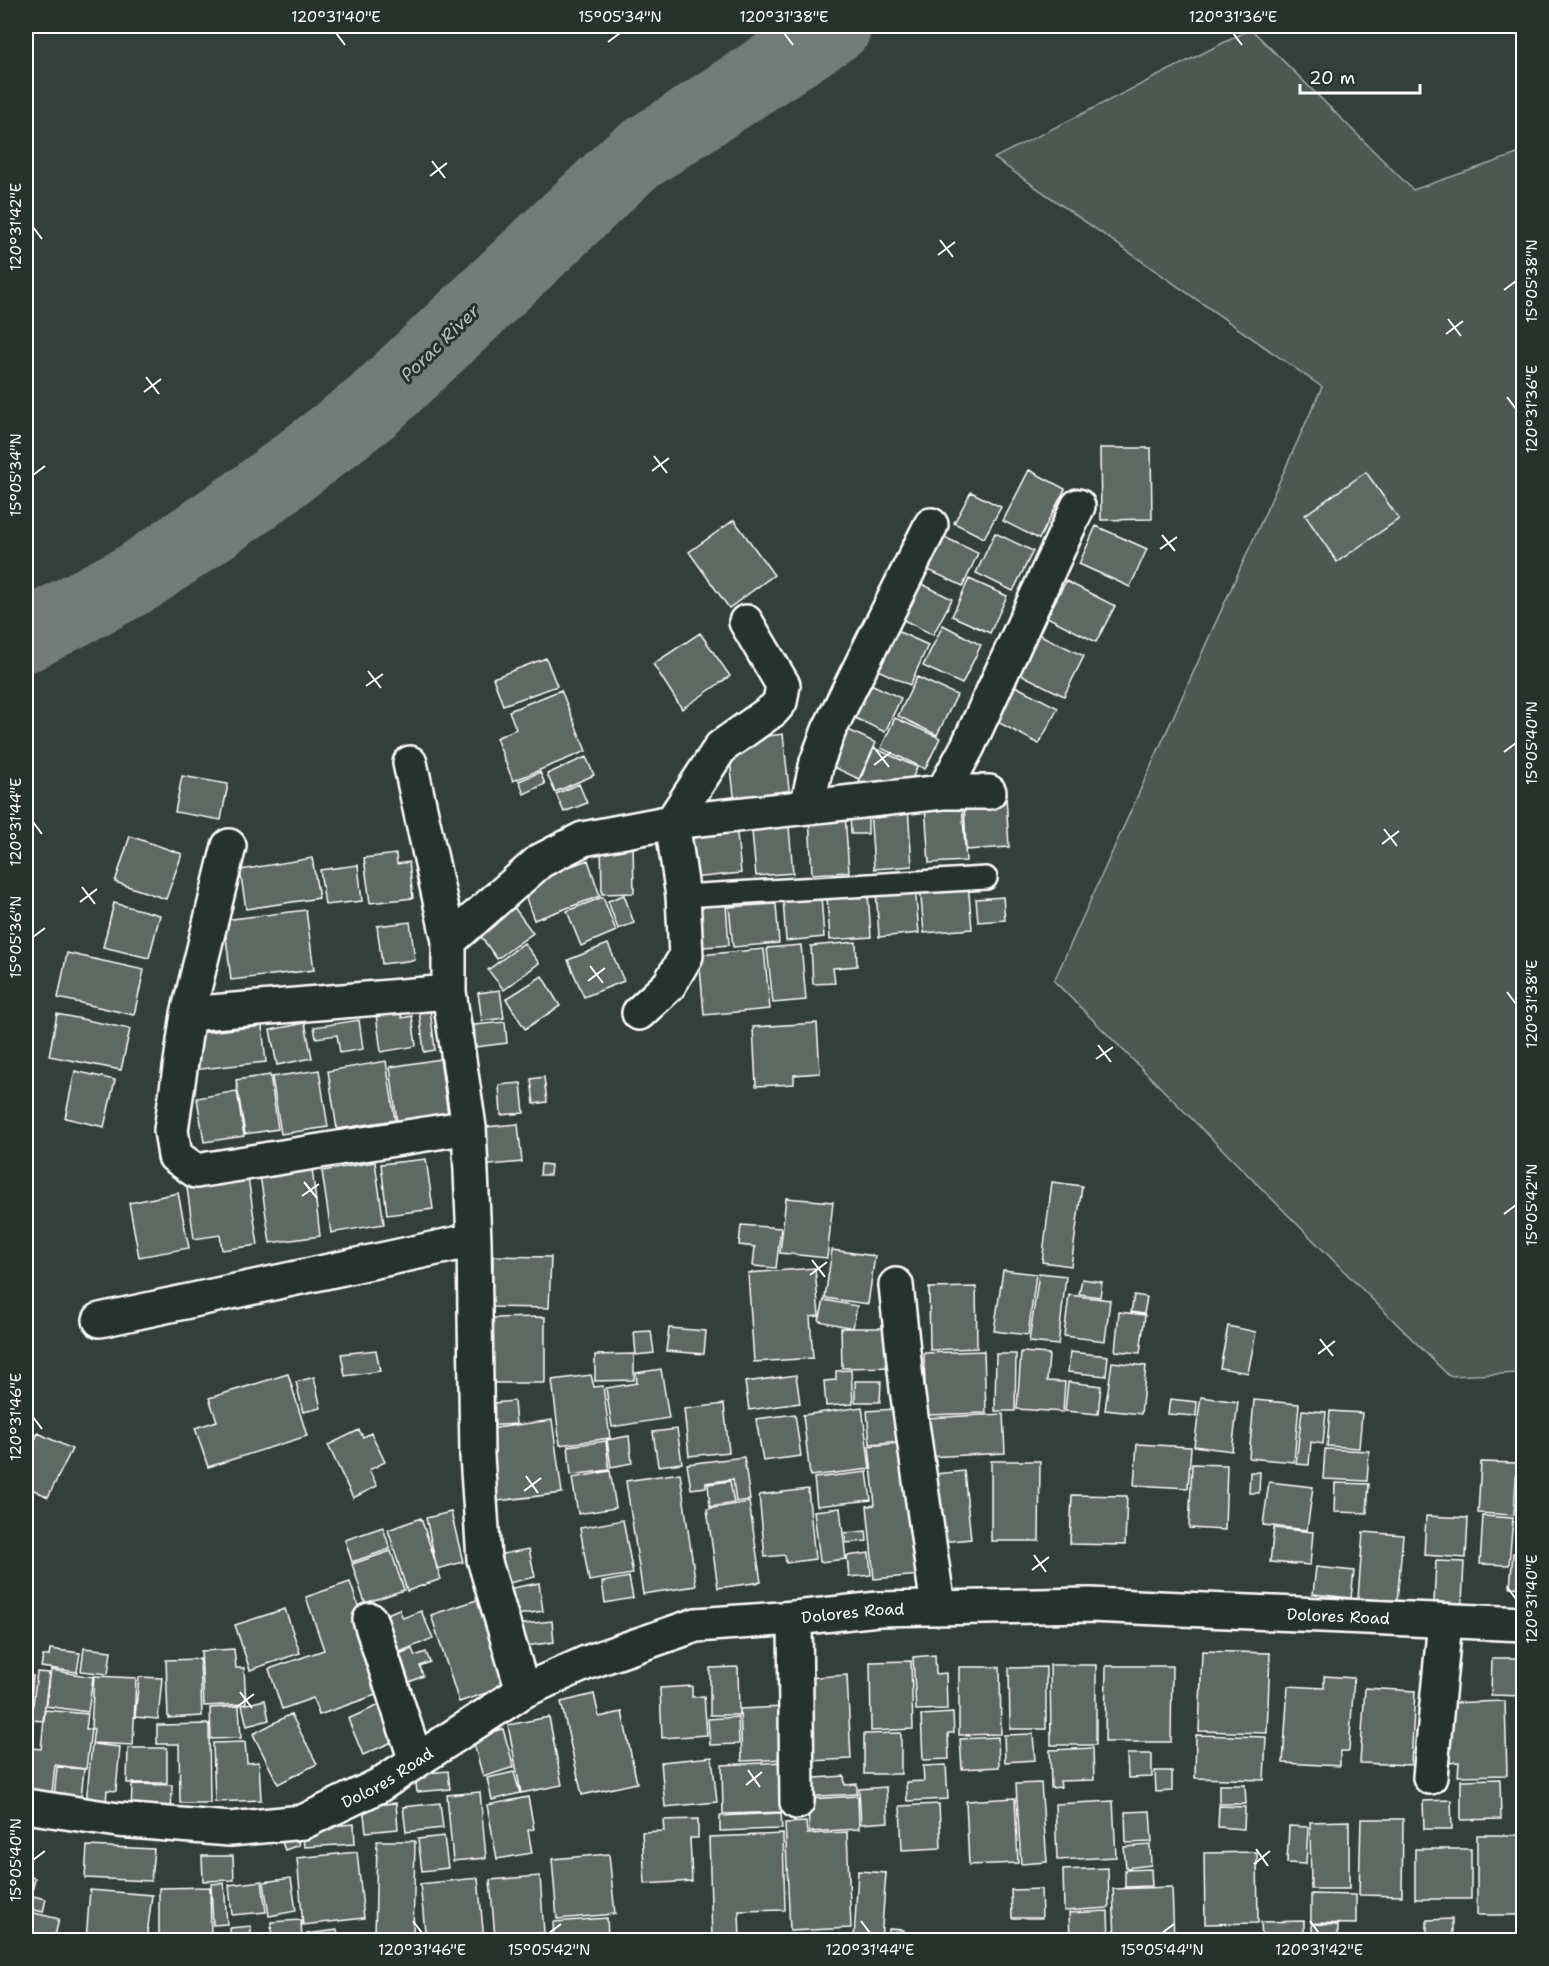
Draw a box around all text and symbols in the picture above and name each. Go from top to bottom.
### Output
text: 120°31'40"E [291,7,381,27]
text: 15°05'34"N [578,7,662,27]
text: 120°31'38"E [739,7,829,27]
text: 120°31'36"E [1189,7,1277,27]
scale bar [1300,57,1420,95]
text: 20 m [1309,66,1355,90]
text: 120°31'42"E [6,183,26,271]
text: 15°05'38"N [1522,239,1542,323]
water label: Porac River [395,299,485,387]
text: 120°31'36"E [1522,365,1542,453]
text: 15°05'34"N [6,433,26,517]
text: 15°05'40"N [1522,701,1542,785]
text: 120°31'44"E [6,778,26,866]
text: 15°05'36"N [6,896,26,978]
text: 120°31'38"E [1522,959,1542,1049]
text: 15°05'42"N [1522,1164,1542,1246]
text: 120°31'46"E [6,1373,26,1461]
text: 120°31'40"E [1522,1554,1542,1644]
street label: Dolores Road [800,1599,904,1628]
street label: Dolores Road [1286,1604,1390,1629]
street label: Dolores Road [338,1743,437,1813]
text: 15°05'40"N [6,1818,26,1902]
text: 120°31'46"E [378,1940,466,1960]
text: 15°05'42"N [508,1940,590,1960]
text: 120°31'44"E [826,1940,914,1960]
text: 15°05'44"N [1120,1940,1204,1960]
text: 120°31'42"E [1275,1940,1363,1960]

